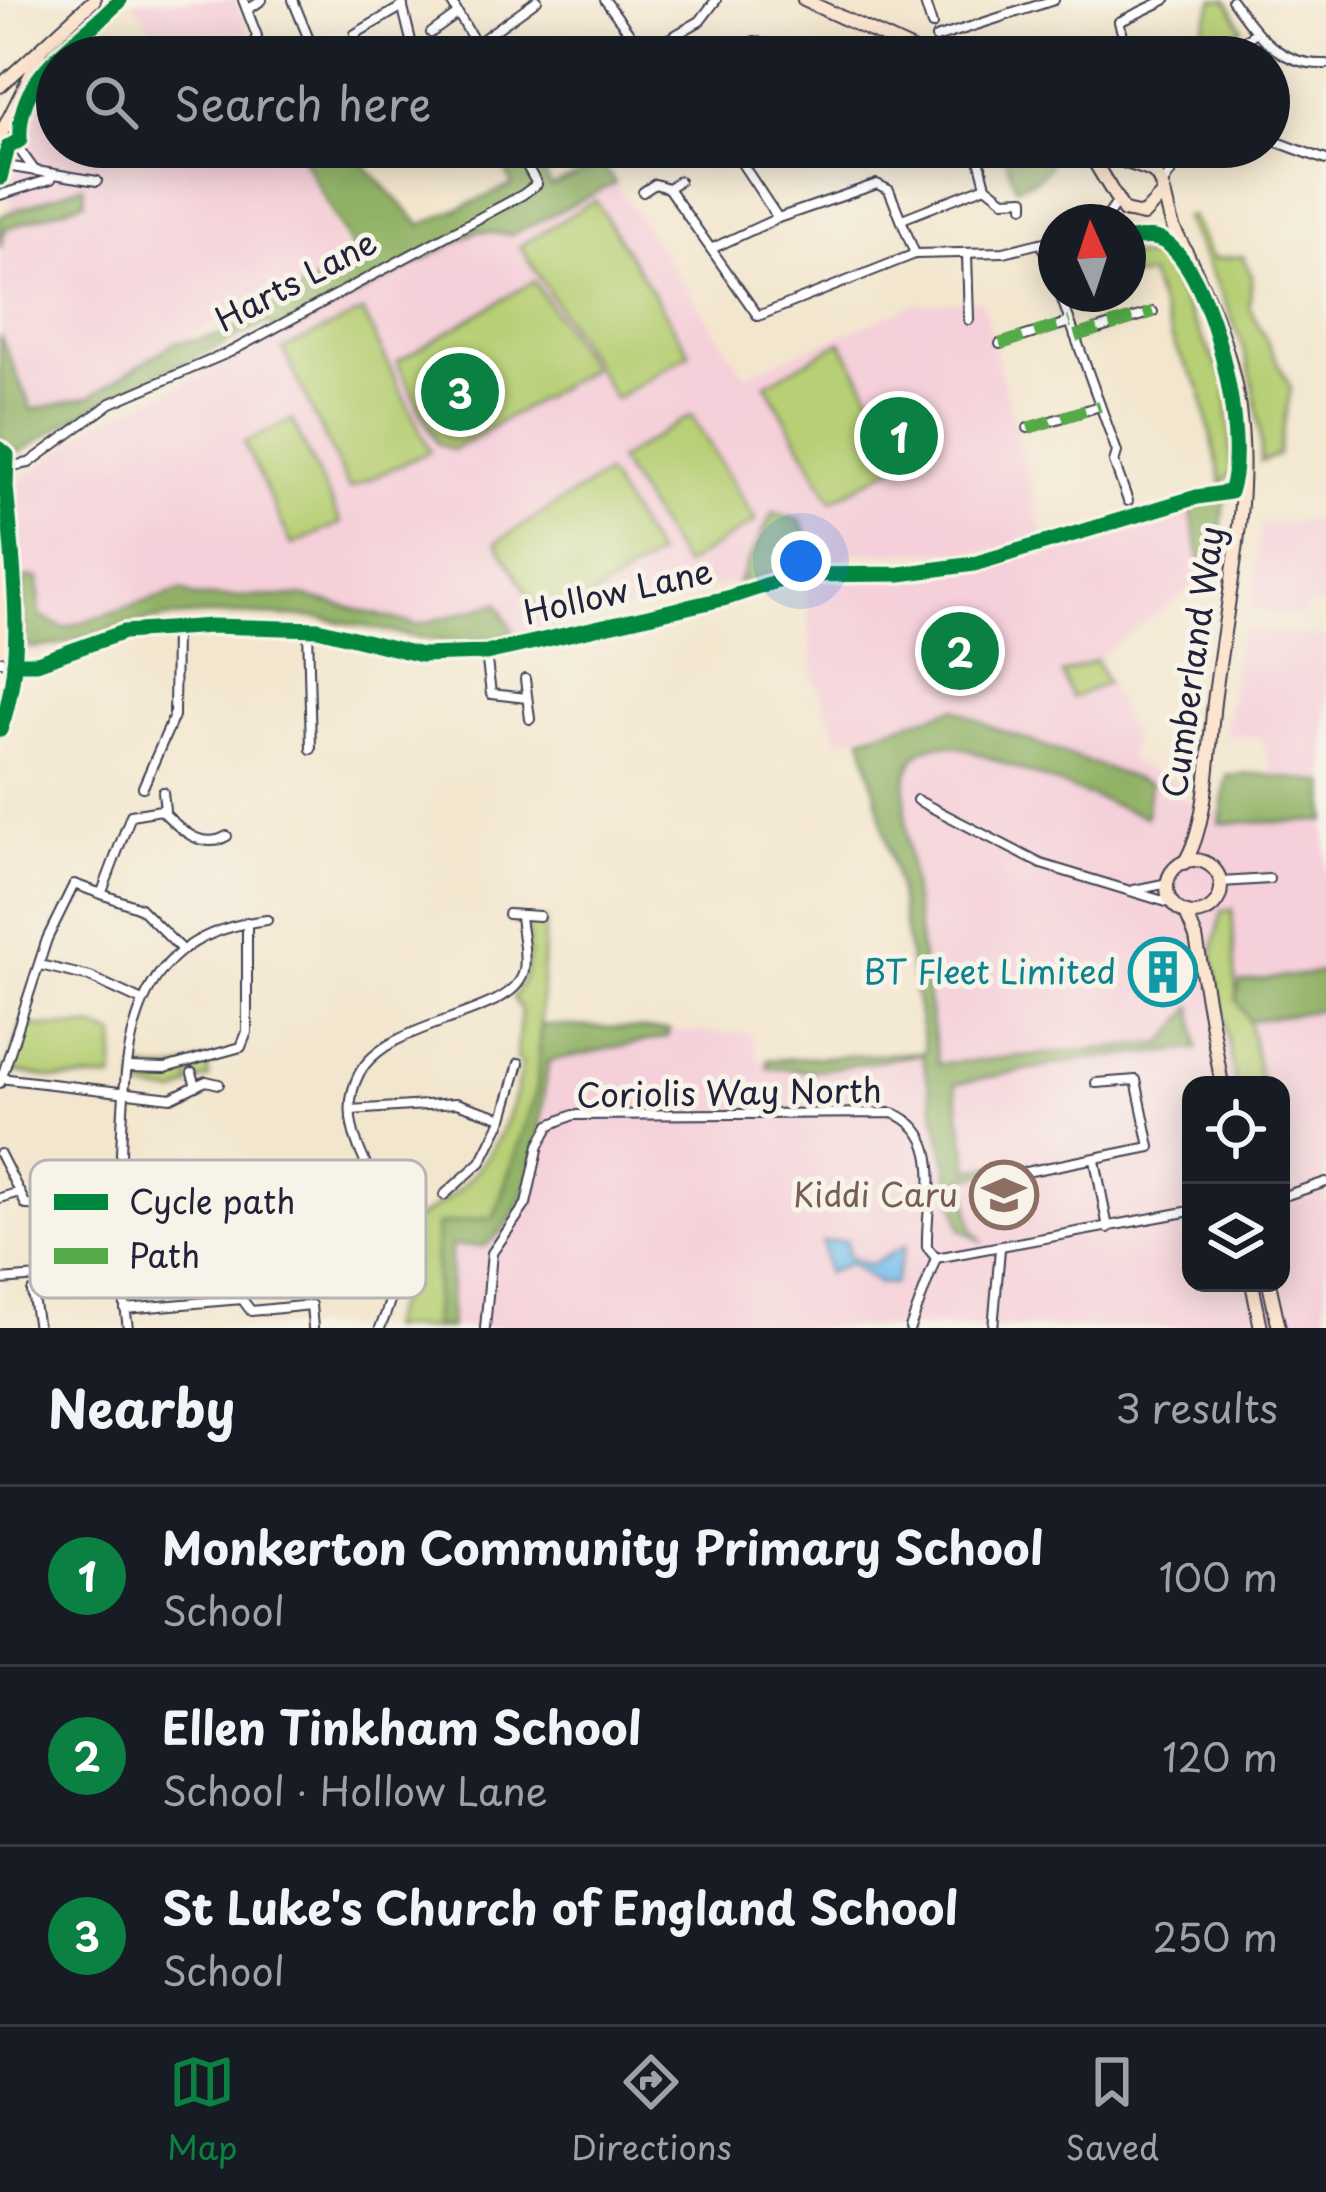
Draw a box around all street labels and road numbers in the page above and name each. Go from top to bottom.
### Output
street label: Harts Lane [205,216,385,343]
street label: Cumberland Way [1147,523,1235,801]
street label: Hollow Lane [518,544,717,636]
street label: Coriolis Way North [576,1063,882,1119]

